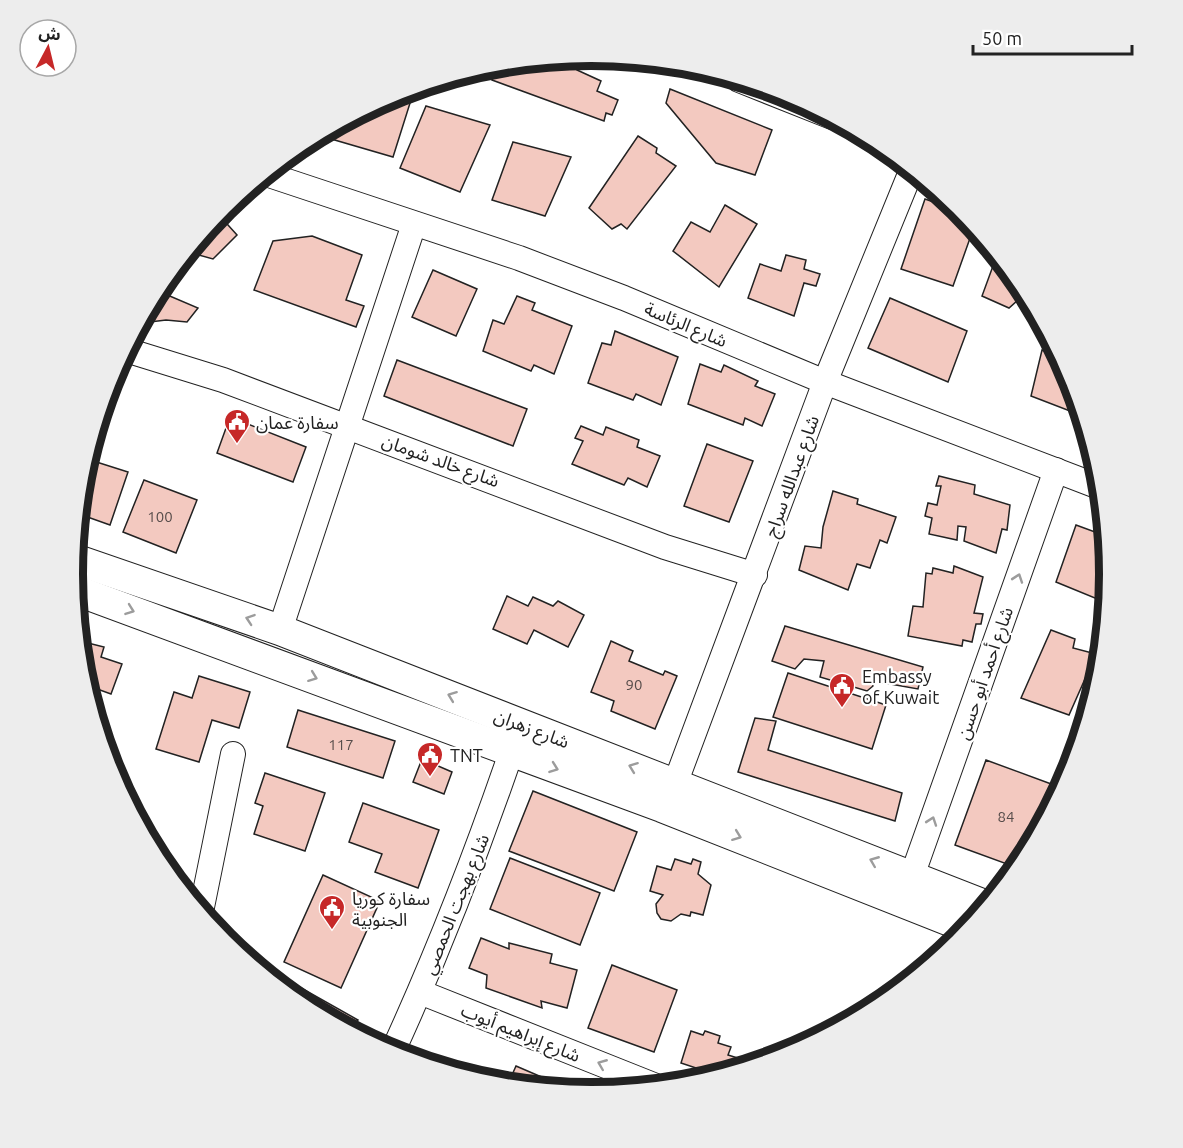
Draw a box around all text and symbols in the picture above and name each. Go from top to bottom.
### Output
north arrow [18,18,78,78]
scale bar [973,18,1132,56]
text: ش [38,23,62,44]
text: 50 m [982,28,1022,48]
street label: شارع الرئاسة [640,298,730,355]
public building icon: سفارة عمان [222,407,252,445]
place label: سفارة عمان [256,412,339,434]
street label: شارع عبدالله سراج [760,413,827,541]
street label: شارع خالد شومان [378,430,502,495]
house number: 100 [147,508,173,525]
one-way arrow [1010,573,1023,584]
one-way arrow [124,602,135,615]
street label: شارع أحمد أبو حسن [952,604,1021,744]
one-way arrow [245,614,256,627]
place label: Embassy of Kuwait [862,666,939,707]
one-way arrow [307,670,318,682]
public building icon: Embassy of Kuwait [827,671,857,709]
house number: 90 [626,676,642,693]
one-way arrow [447,691,458,704]
street label: شارع زهران [490,705,572,756]
house number: 117 [328,736,354,753]
public building icon: TNT [415,740,445,778]
place label: TNT [450,745,483,765]
one-way arrow [548,761,559,774]
one-way arrow [629,762,639,775]
house number: 84 [998,808,1014,825]
one-way arrow [924,816,937,827]
one-way arrow [731,829,742,841]
street label: شارع بهجت الحمصي [418,831,497,979]
one-way arrow [869,856,880,868]
place label: سفارة كوريا الجنوبية [352,888,430,931]
public building icon: سفارة كوريا الجنوبية [317,893,347,931]
street label: شارع إبراهيم أيوب [457,999,583,1070]
one-way arrow [597,1059,608,1071]

